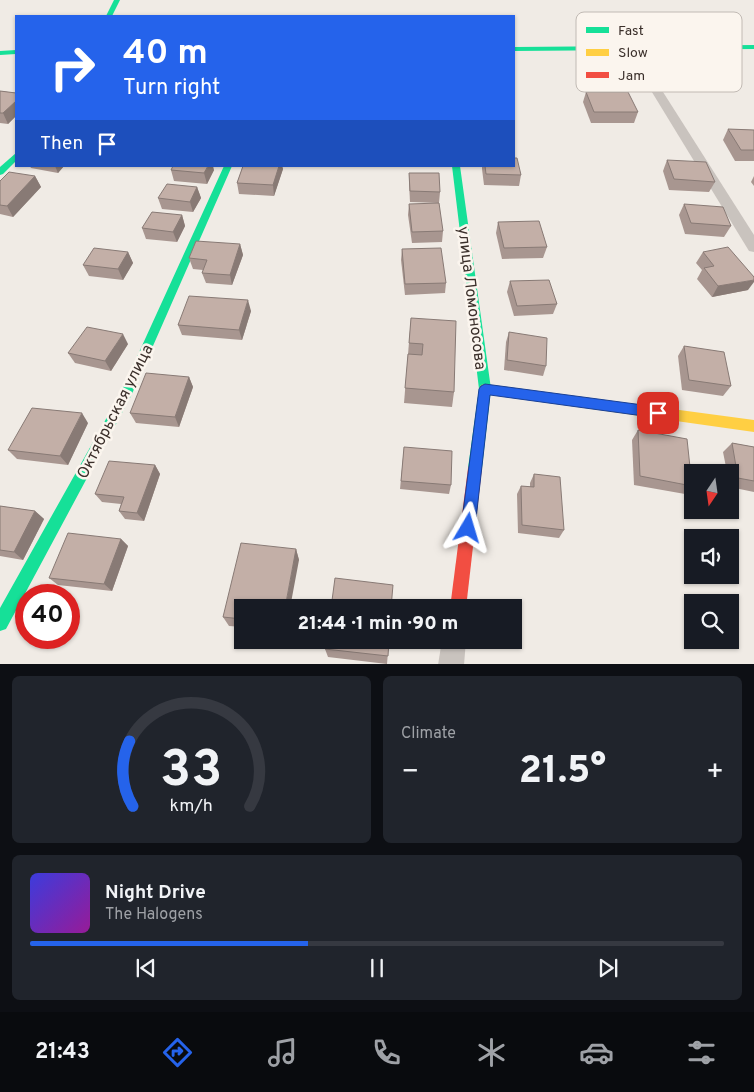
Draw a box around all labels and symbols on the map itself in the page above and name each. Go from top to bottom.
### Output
legend [576,12,742,92]
text: Fast [618,23,644,40]
text: Slow [618,45,648,62]
text: Jam [618,68,645,85]
street label: улица Ломоносова [452,225,490,371]
street label: Октябрьская улица [73,341,158,482]
pin [637,392,679,434]
north arrow [684,464,739,519]
position arrow [441,501,493,553]
speed limit sign: 40 [15,584,80,649]

